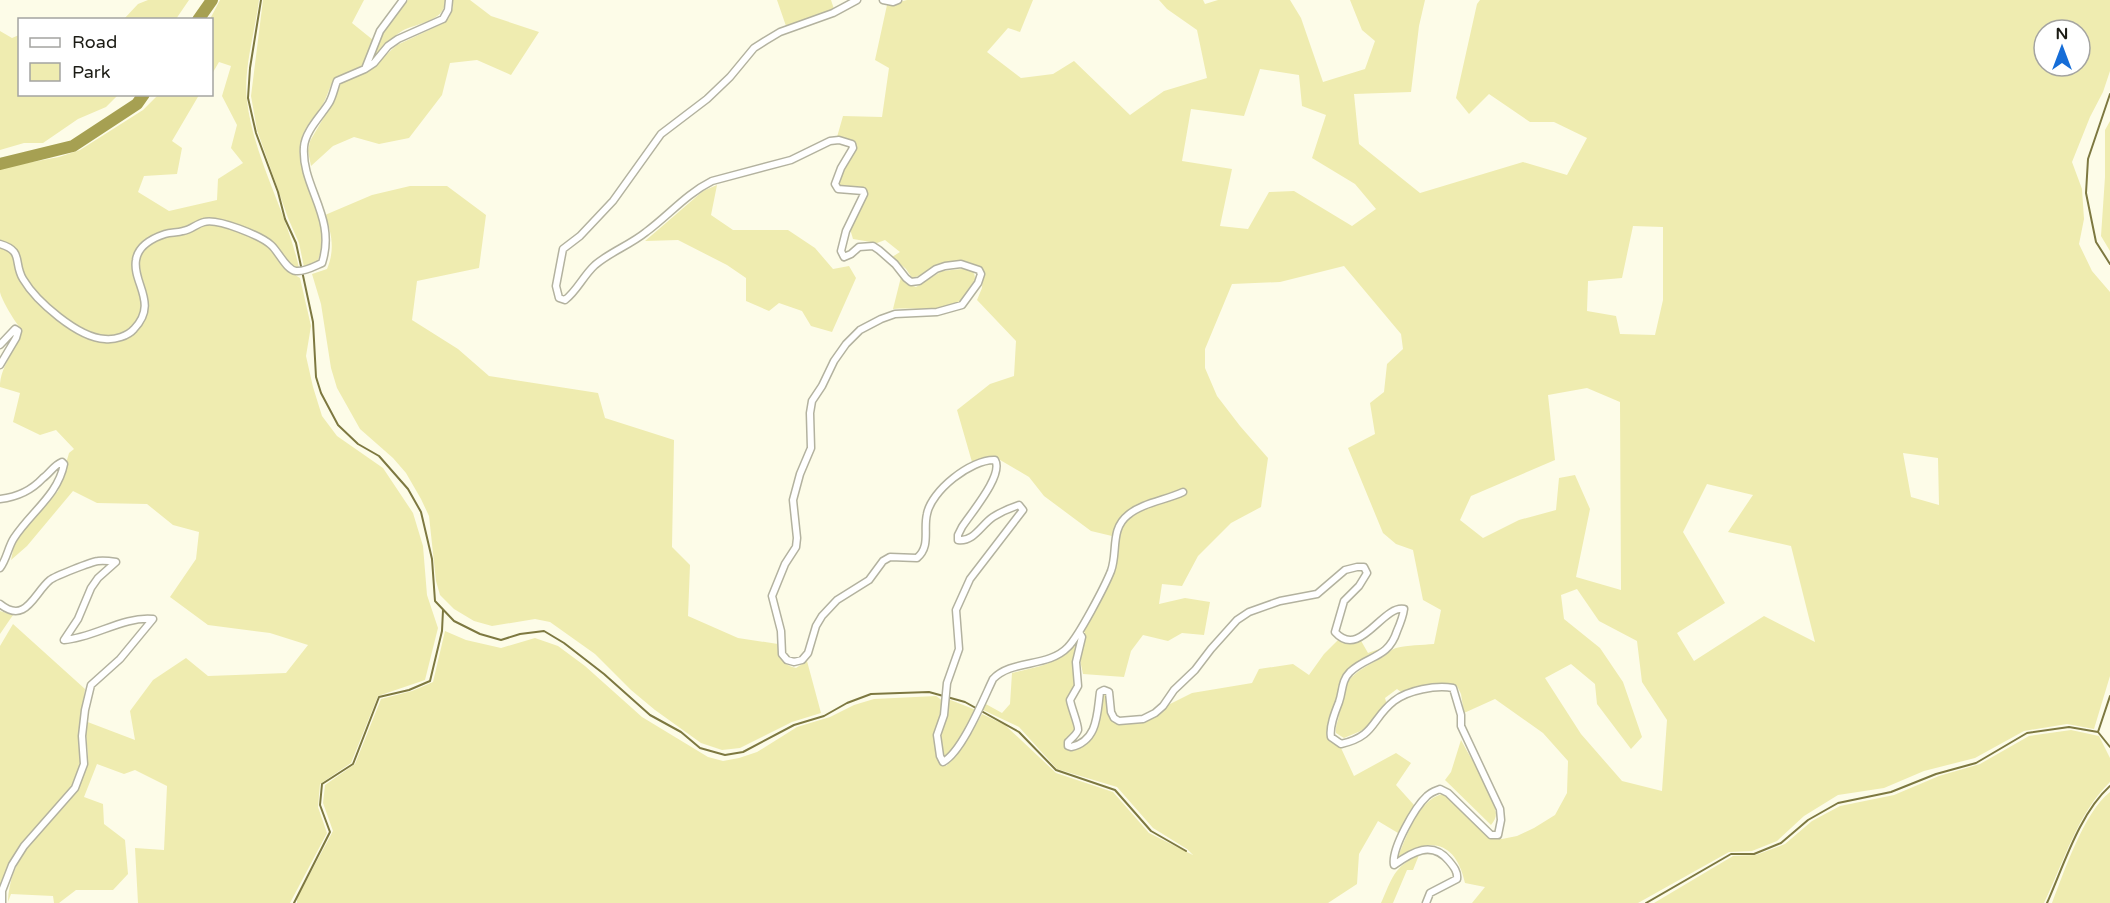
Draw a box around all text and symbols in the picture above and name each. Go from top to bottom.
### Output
legend [18,18,213,96]
north arrow [2032,18,2092,78]
text: N [2056,24,2068,44]
text: Road [72,31,117,53]
text: Park [72,61,111,83]

